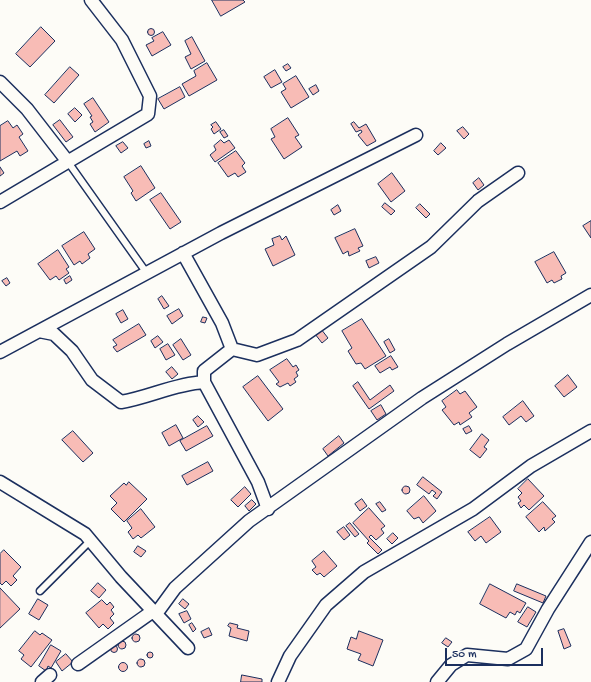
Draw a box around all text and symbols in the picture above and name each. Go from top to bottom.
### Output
scale bar [447,640,545,666]
text: 50 m [452,648,477,662]

